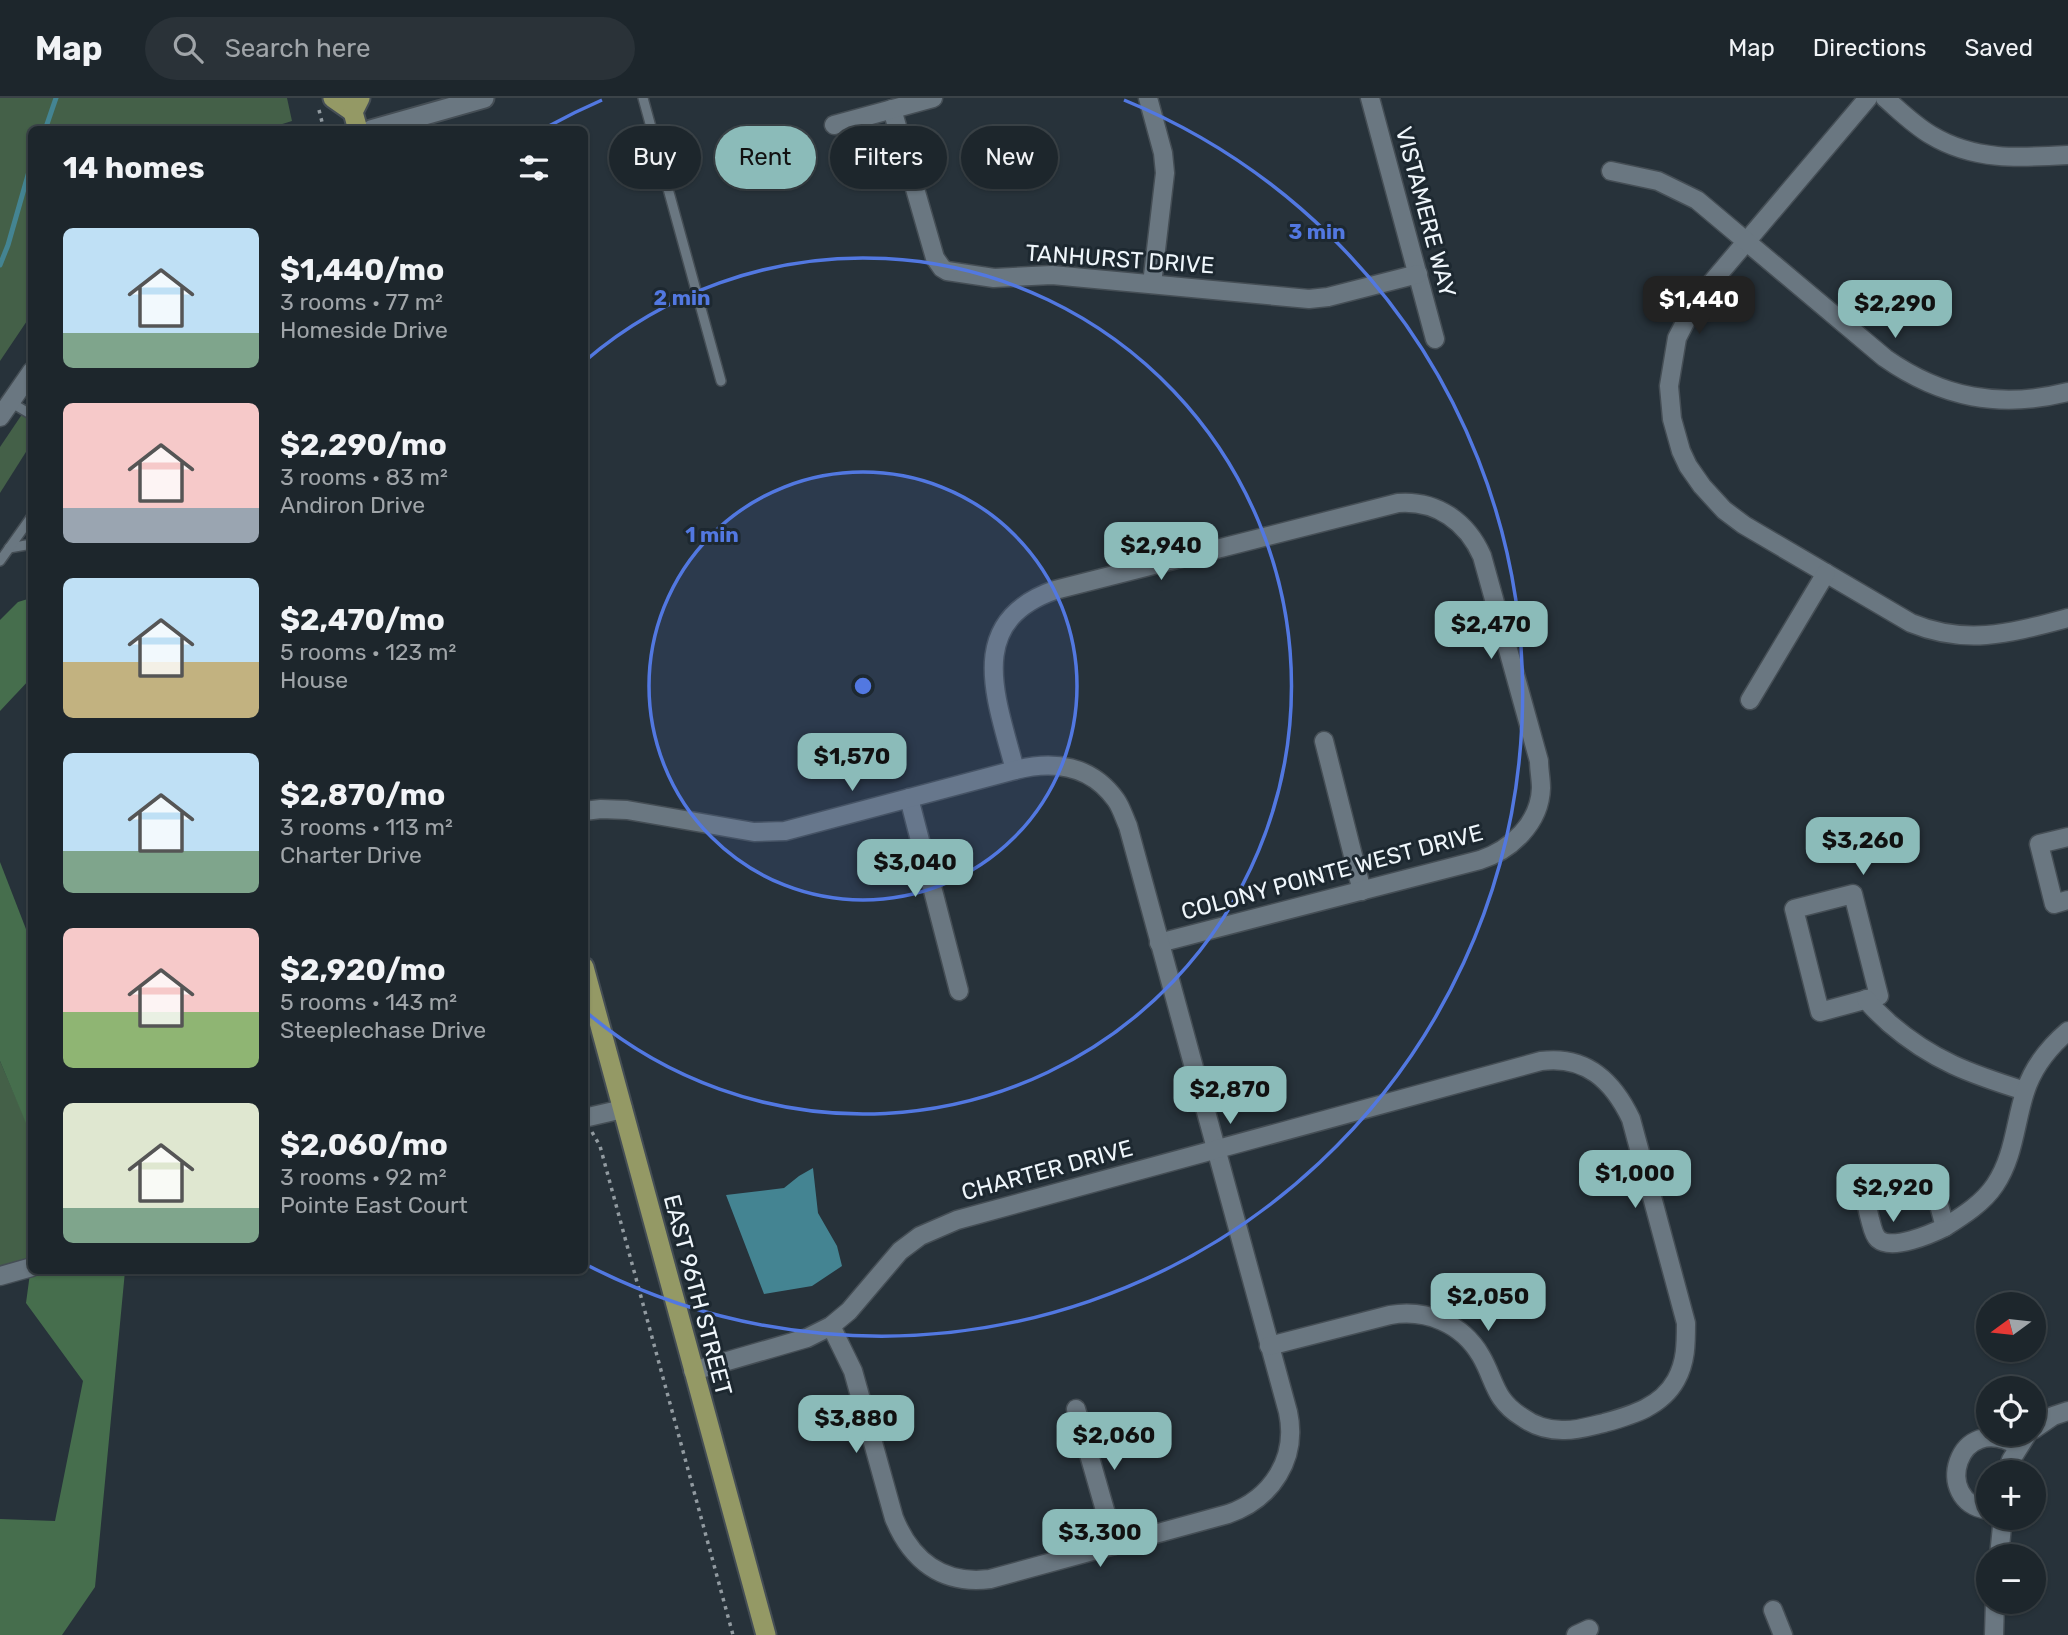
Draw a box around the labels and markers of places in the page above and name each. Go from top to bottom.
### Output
pin: $1,440 [1642,276,1756,336]
pin: $2,290 [1838,280,1952,340]
pin: $2,940 [1104,522,1218,582]
pin: $2,470 [1434,602,1548,661]
centre of rings [851,674,875,698]
pin: $1,570 [795,734,909,793]
pin: $3,260 [1806,818,1920,877]
pin: $3,040 [858,840,972,899]
pin: $2,870 [1173,1066,1287,1126]
pin: $1,000 [1578,1150,1692,1210]
pin: $2,920 [1836,1164,1950,1224]
pin: $2,050 [1431,1274,1545,1333]
pin: $3,880 [799,1396,913,1455]
pin: $2,060 [1057,1412,1171,1472]
pin: $3,300 [1043,1510,1157,1569]

